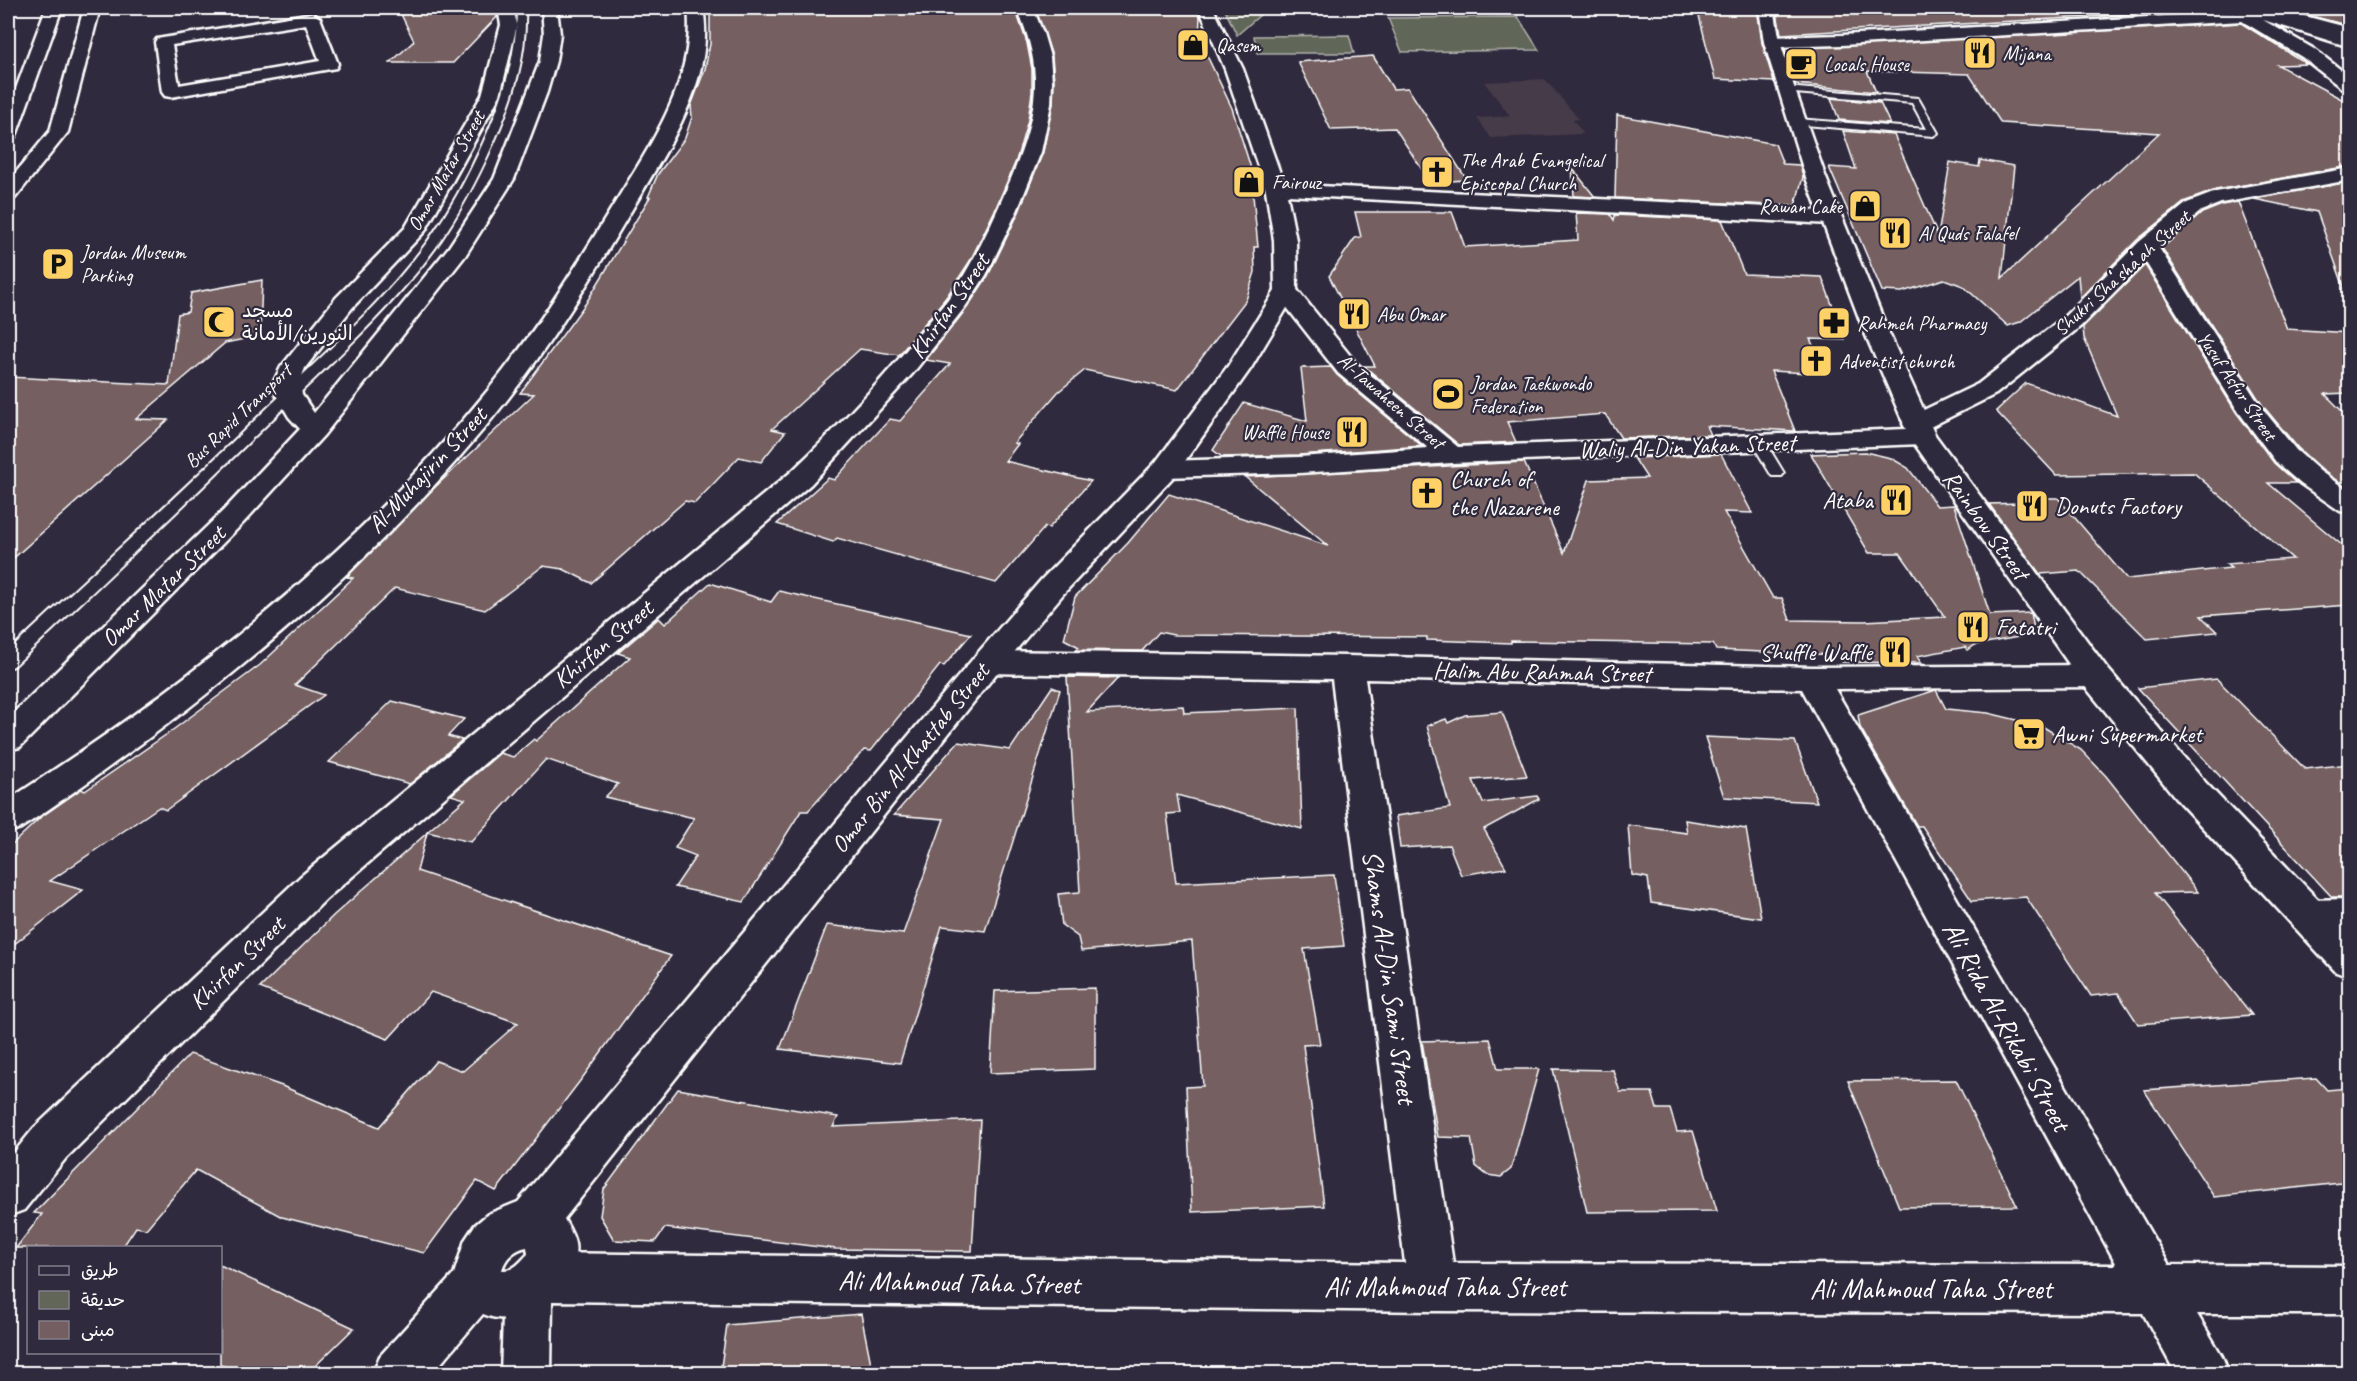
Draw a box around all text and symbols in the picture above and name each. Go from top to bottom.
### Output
shop icon: Qasem [1175,27,1211,63]
place label: Qasem [1216,33,1262,58]
restaurant icon: Mijana [1962,35,1998,71]
place label: Mijana [2003,41,2052,66]
cafe icon: Locals House [1783,46,1819,82]
place label: Locals House [1824,52,1910,77]
street label: Omar Matar Street [401,104,492,236]
place label: The Arab Evangelical Episcopal Church [1460,148,1607,196]
church icon: The Arab Evangelical Episcopal Church [1419,154,1455,190]
shop icon: Fairouz [1231,164,1267,200]
place label: Fairouz [1272,170,1323,195]
shop icon: Rawan Cake [1847,188,1883,224]
place label: Rawan Cake [1759,194,1843,219]
street label: Shukri Shaʻshaʻah Street [2048,203,2197,341]
restaurant icon: Al Quds Falafel [1877,215,1913,251]
place label: Al Quds Falafel [1918,221,2021,246]
place label: Jordan Museum Parking [80,240,187,288]
parking icon: Jordan Museum Parking [40,246,76,282]
street label: Khirfan Street [902,246,997,364]
restaurant icon: Abu Omar [1336,296,1372,332]
place label: مسجد النورين/الأمانة [242,298,353,347]
place label: Abu Omar [1377,302,1447,327]
mosque icon: مسجد النورين/الأمانة [201,304,237,340]
pharmacy icon: Rahmeh Pharmacy [1816,305,1852,341]
place label: Rahmeh Pharmacy [1857,311,1987,336]
street label: Yusuf Asfur Street [2191,327,2284,447]
church icon: Adventist church [1798,343,1834,379]
street label: Al-Tawaheen Street [1332,348,1452,456]
place label: Adventist church [1839,349,1956,374]
street label: Bus Rapid Transport [179,356,299,474]
place label: Jordan Taekwondo Federation [1470,371,1592,419]
sports icon: Jordan Taekwondo Federation [1430,376,1466,412]
street label: Al-Muhajirin Street [361,399,494,539]
restaurant icon: Waffle House [1334,414,1370,450]
place label: Waffle House [1242,420,1330,445]
street label: Waliy Al-Din Yakan Street [1578,427,1799,465]
place label: Church of the Nazarene [1450,464,1561,522]
street label: Rainbow Street [1936,464,2037,588]
church icon: Church of the Nazarene [1409,475,1445,511]
restaurant icon: Ataba [1878,482,1914,518]
place label: Ataba [1822,485,1874,515]
restaurant icon: Donuts Factory [2014,488,2050,524]
place label: Donuts Factory [2055,491,2183,521]
street label: Omar Matar Street [94,518,233,653]
street label: Khirfan Street [547,592,661,695]
restaurant icon: Fatatri [1955,609,1991,645]
place label: Fatatri [1996,612,2059,642]
restaurant icon: Shuffle Waffle [1877,634,1913,670]
place label: Shuffle Waffle [1759,637,1874,667]
street label: Omar Bin Al-Khattab Street [824,655,997,859]
street label: Halim Abu Rahmah Street [1433,655,1654,689]
supermarket icon: Awni Supermarket [2011,716,2047,752]
place label: Awni Supermarket [2052,719,2204,749]
street label: Shams Al-Din Sami Street [1355,848,1426,1109]
street label: Khirfan Street [183,909,293,1016]
street label: Ali Rida Al-Rikabi Street [1935,915,2080,1139]
legend [27,1246,222,1354]
text: طريق [81,1259,119,1281]
street label: Ali Mahmoud Taha Street [838,1262,1083,1302]
street label: Ali Mahmoud Taha Street [1324,1269,1569,1304]
street label: Ali Mahmoud Taha Street [1810,1271,2055,1306]
text: حديقة [81,1289,125,1311]
text: مبنى [81,1319,115,1341]

